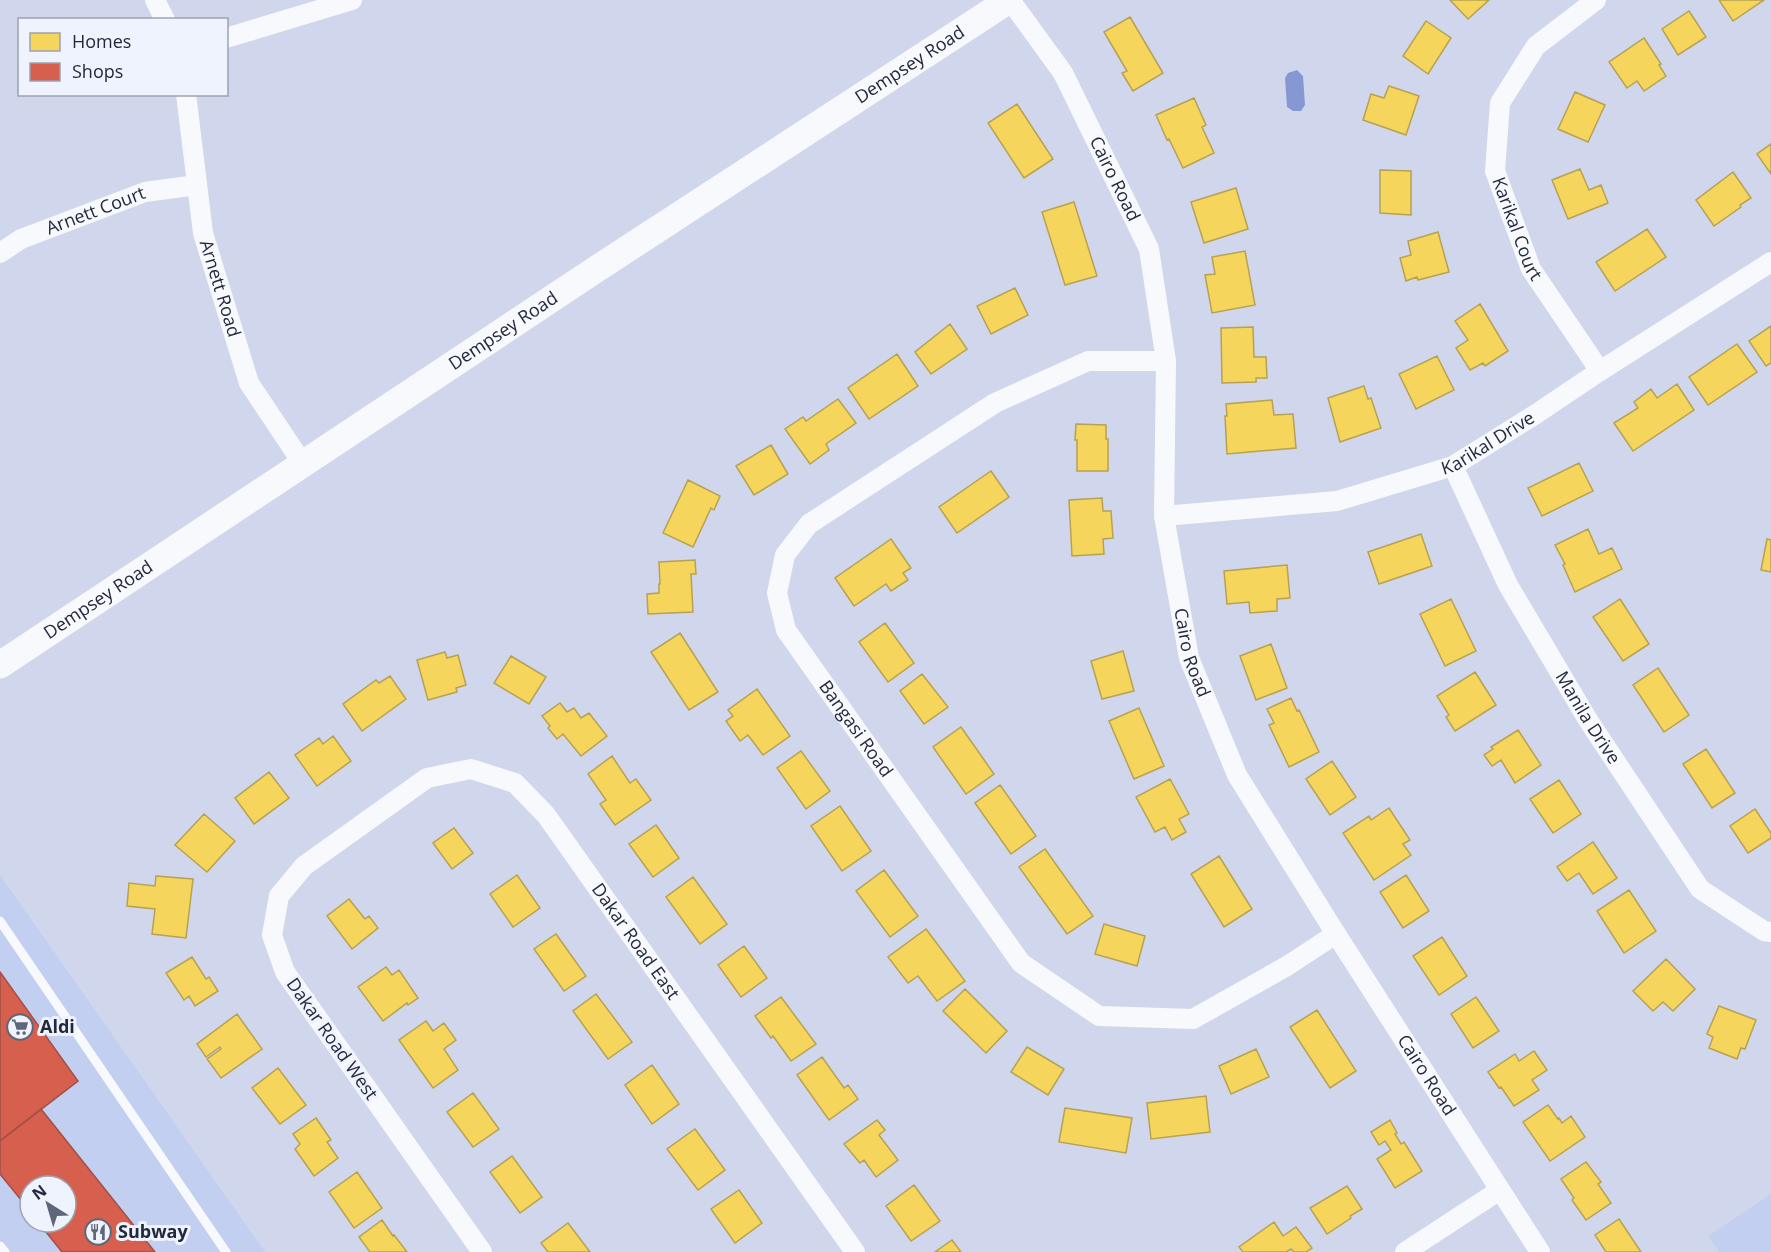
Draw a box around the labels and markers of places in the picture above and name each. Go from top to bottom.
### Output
supermarket icon: Aldi [5,1012,35,1042]
place label: Aldi [40,1014,75,1038]
restaurant icon: Subway [83,1217,113,1247]
place label: Subway [118,1219,188,1243]

